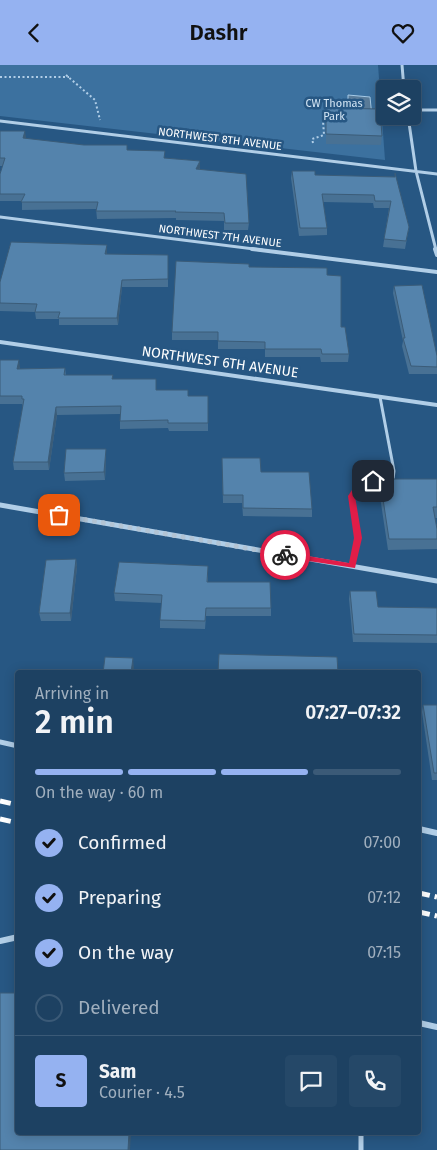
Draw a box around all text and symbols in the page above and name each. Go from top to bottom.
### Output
icon: back [20,19,48,47]
text: Dashr [190,19,247,46]
icon: heart [389,19,417,47]
map controls [376,80,421,125]
button: layers [376,80,421,125]
park label: CW Thomas Park [305,97,363,123]
street label: NORTHWEST 8TH AVENUE [157,125,283,153]
street label: NORTHWEST 7TH AVENUE [158,222,282,250]
street label: NORTHWEST 6TH AVENUE [141,343,299,381]
pin [352,460,394,502]
icon: home [359,467,387,495]
pin [38,494,80,536]
icon: bag [45,501,73,529]
courier [260,530,310,580]
icon: bike [271,541,299,569]
text: Arriving in [35,684,109,703]
text: 07:27–07:32 [305,701,401,724]
text: 2 min [35,703,114,741]
text: On the way · 60 m [35,783,163,802]
icon: check [35,829,63,857]
text: Confirmed [78,831,167,854]
text: 07:00 [364,833,401,852]
icon: check [35,884,63,912]
text: Preparing [78,886,161,909]
text: 07:12 [367,888,401,907]
icon: check [35,939,63,967]
text: On the way [78,941,174,964]
text: 07:15 [367,943,401,962]
text: Delivered [78,996,160,1019]
button: chat [285,1055,337,1107]
button: phone [349,1055,401,1107]
text: Sam [99,1060,136,1083]
text: S [56,1069,66,1092]
text: Courier · 4.5 [99,1083,185,1102]

